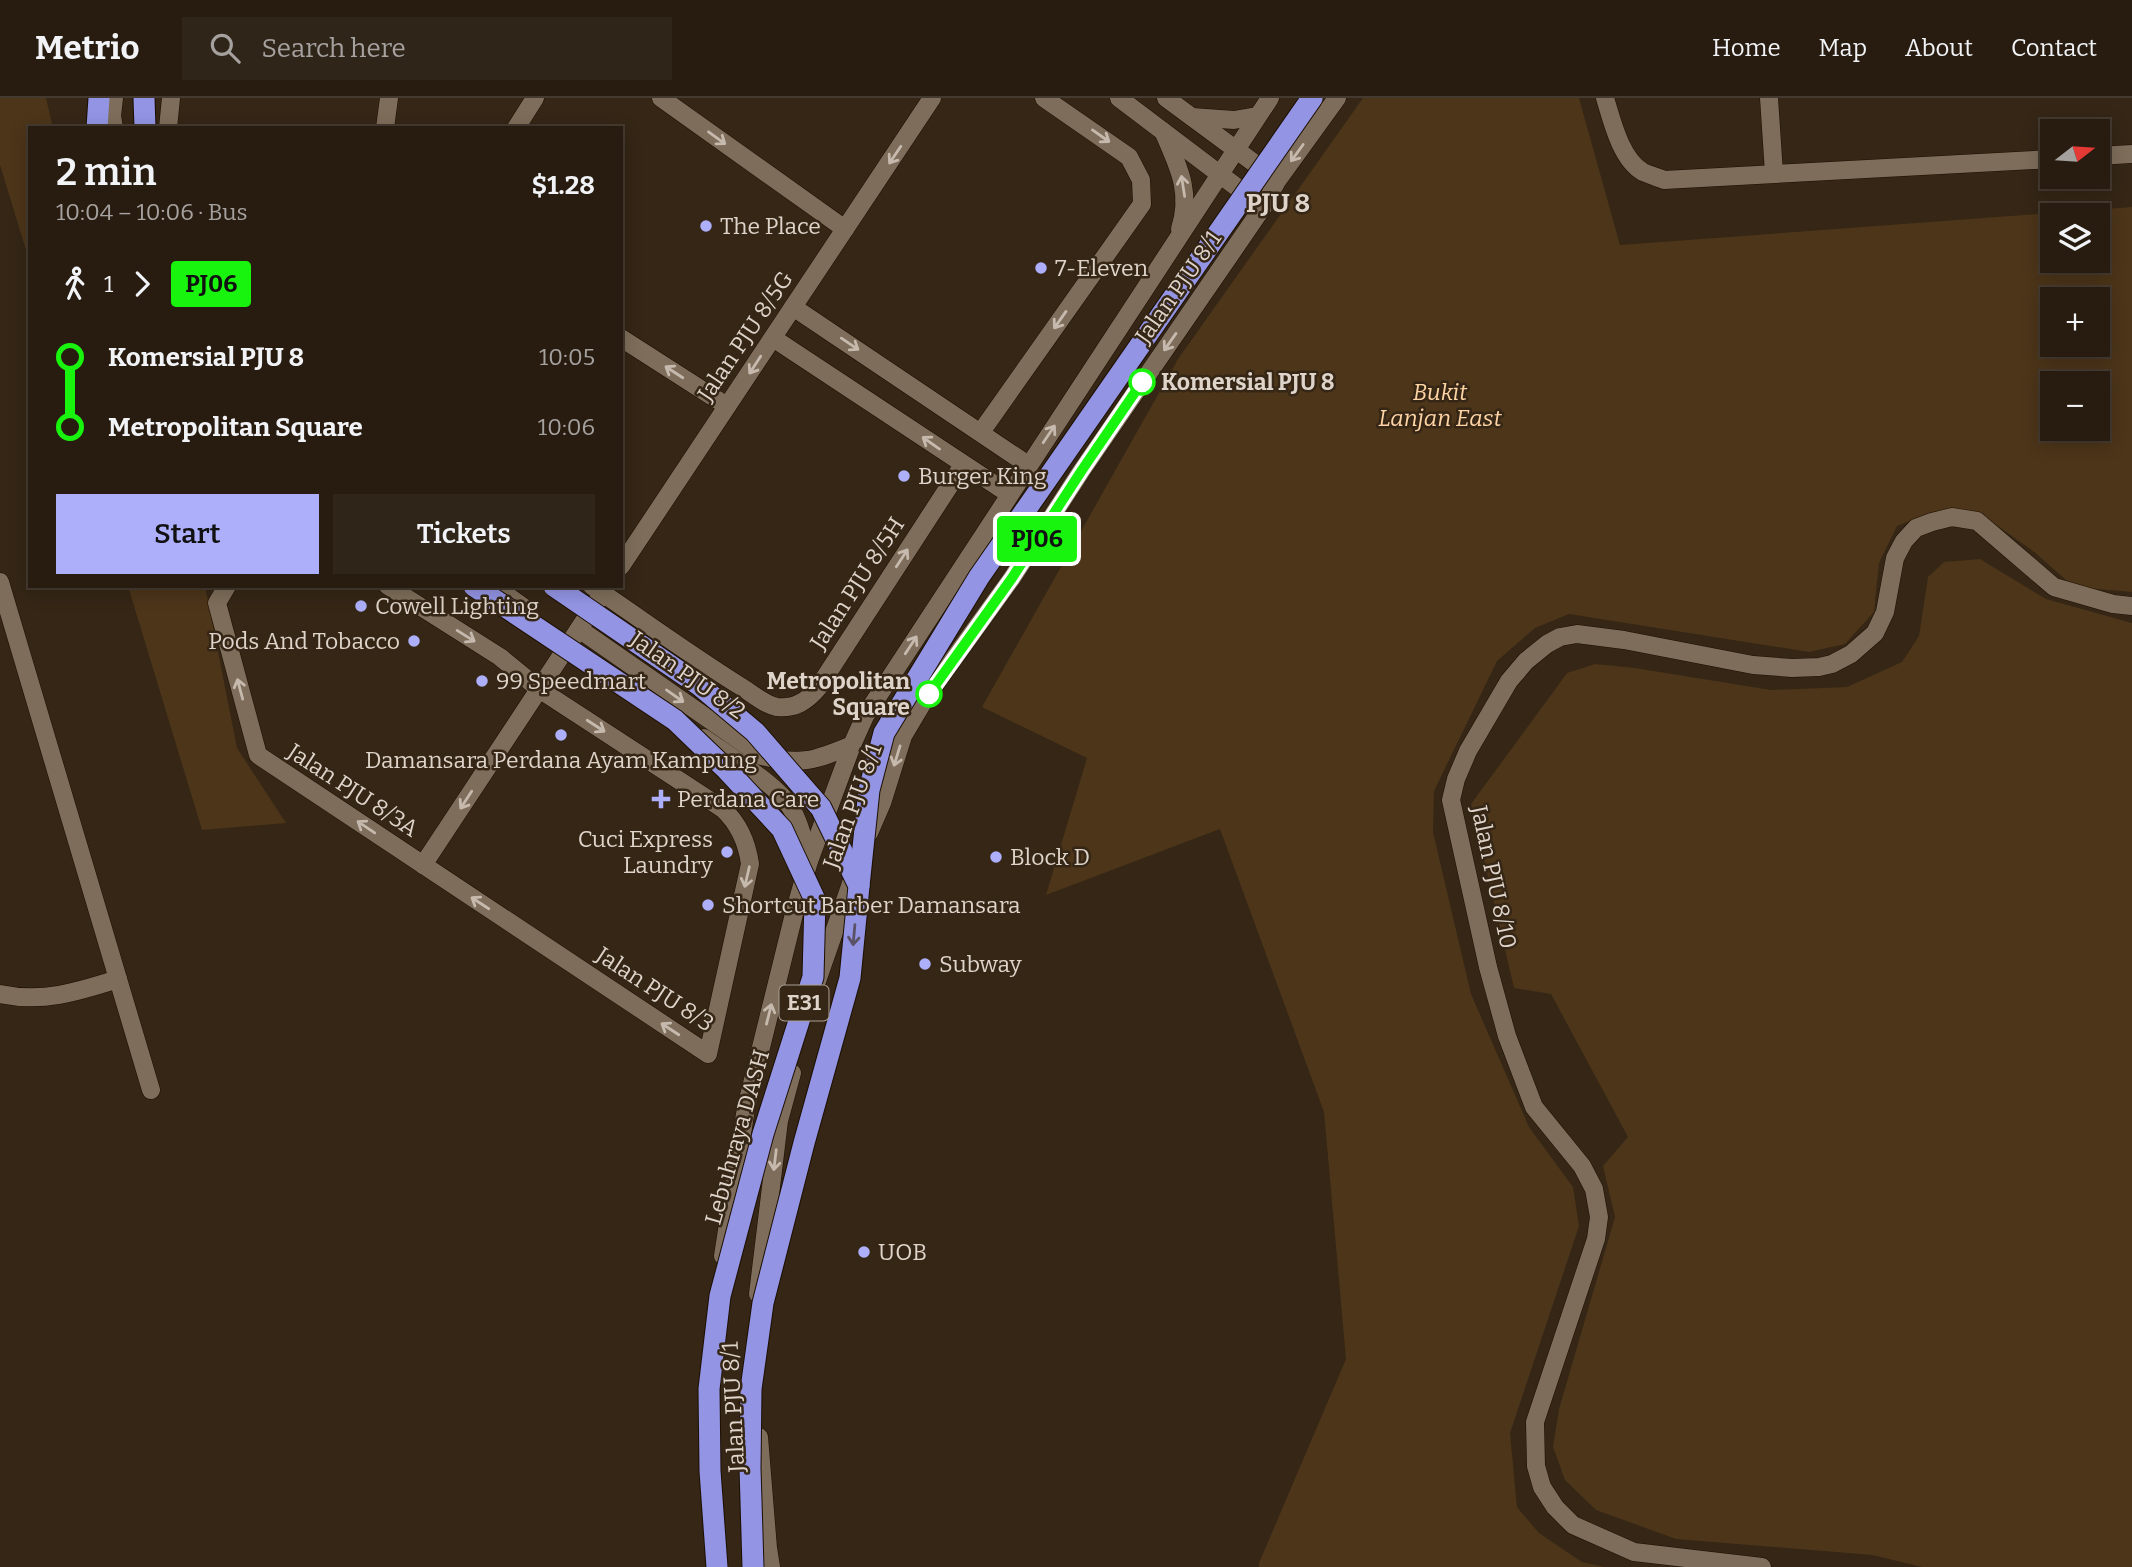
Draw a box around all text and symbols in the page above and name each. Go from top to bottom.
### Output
search box [182,17,672,80]
text: Metrio [35,28,140,68]
icon: search [206,29,244,67]
text: Search here [262,33,406,64]
text: Home [1712,34,1781,62]
text: Map [1819,34,1867,62]
text: About [1905,34,1973,62]
text: Contact [2011,34,2097,62]
north arrow [2040,119,2110,189]
map controls [2040,119,2110,441]
one-way arrow [1091,129,1110,144]
one-way arrow [707,131,726,145]
one-way arrow [1290,143,1304,162]
one-way arrow [887,145,902,164]
text: 2 min [56,149,157,195]
text: $1.28 [532,170,595,201]
one-way arrow [1176,175,1189,198]
district label: PJU 8 [1246,188,1310,219]
text: 10:04 – 10:06 · Bus [56,198,247,226]
button: layers [2040,203,2110,273]
place label: The Place [720,212,821,240]
marker: The Place [698,218,714,234]
street label: Jalan PJU 8/1 [1128,225,1227,349]
place label: 7-Eleven [1055,254,1148,282]
marker: 7-Eleven [1033,260,1049,276]
icon: walk [56,265,94,303]
icon: forward [123,265,161,303]
street label: Jalan PJU 8/5G [691,266,799,407]
text: 1 [104,270,113,298]
text: PJ06 [185,270,237,298]
button: + [2040,287,2110,357]
one-way arrow [1053,310,1067,329]
one-way arrow [1163,332,1177,351]
one-way arrow [840,337,859,352]
text: Komersial PJU 8 [108,342,304,373]
text: 10:05 [539,343,595,371]
one-way arrow [748,354,762,374]
one-way arrow [665,365,685,379]
place label: Komersial PJU 8 [1161,368,1335,396]
marker: Komersial PJU 8 [1129,369,1155,395]
button: − [2040,371,2110,441]
park label: Bukit Lanjan East [1378,378,1503,432]
text: Metropolitan Square [108,412,363,443]
text: 10:06 [538,413,595,441]
one-way arrow [1042,425,1056,444]
one-way arrow [922,436,942,450]
place label: Burger King [918,462,1047,490]
marker: Burger King [896,468,912,484]
button: Start [56,494,319,574]
button: Tickets [333,494,595,574]
street label: Jalan PJU 8/5H [803,512,910,655]
line badge: PJ06 [988,516,1086,562]
text: PJ06 [1011,525,1063,553]
one-way arrow [896,549,910,569]
place label: Cowell Lighting [375,592,539,620]
marker: Cowell Lighting [353,598,369,614]
street label: Jalan PJU 8/2 [624,624,751,725]
place label: Pods And Tobacco [208,627,400,655]
one-way arrow [456,629,476,643]
marker: Pods And Tobacco [406,633,422,649]
one-way arrow [904,635,918,655]
place label: 99 Speedmart [496,667,646,695]
place label: Metropolitan Square [766,667,910,721]
marker: 99 Speedmart [474,673,490,689]
one-way arrow [233,678,246,701]
marker: Metropolitan Square [916,681,942,707]
one-way arrow [665,689,684,703]
one-way arrow [586,720,606,734]
marker: Damansara Perdana Ayam Kampung [553,727,569,743]
street label: Jalan PJU 8/3A [282,737,424,843]
street label: Jalan PJU 8/1 [816,739,888,873]
one-way arrow [890,744,902,766]
place label: Damansara Perdana Ayam Kampung [365,746,757,774]
place label: Perdana Care [677,785,819,813]
one-way arrow [459,789,473,809]
marker: Perdana Care [651,789,671,809]
street label: Jalan PJU 8/10 [1465,802,1523,951]
one-way arrow [357,820,377,834]
place label: Cuci Express Laundry [578,825,714,879]
place label: Block D [1010,843,1090,871]
marker: Cuci Express Laundry [719,844,735,860]
marker: Block D [988,849,1004,865]
one-way arrow [739,865,753,888]
place label: Shortcut Barber Damansara [722,891,1021,919]
one-way arrow [471,896,490,910]
marker: Shortcut Barber Damansara [700,897,716,913]
one-way arrow [847,923,860,945]
street label: Jalan PJU 8/3 [590,940,719,1037]
place label: Subway [939,950,1022,978]
marker: Subway [917,956,933,972]
road number: E31 [780,986,828,1020]
one-way arrow [763,1003,776,1026]
one-way arrow [660,1021,680,1035]
street label: Lebuhraya DASH [699,1046,775,1228]
one-way arrow [768,1148,781,1171]
place label: UOB [878,1238,927,1266]
marker: UOB [856,1244,872,1260]
street label: Jalan PJU 8/1 [716,1340,750,1474]

